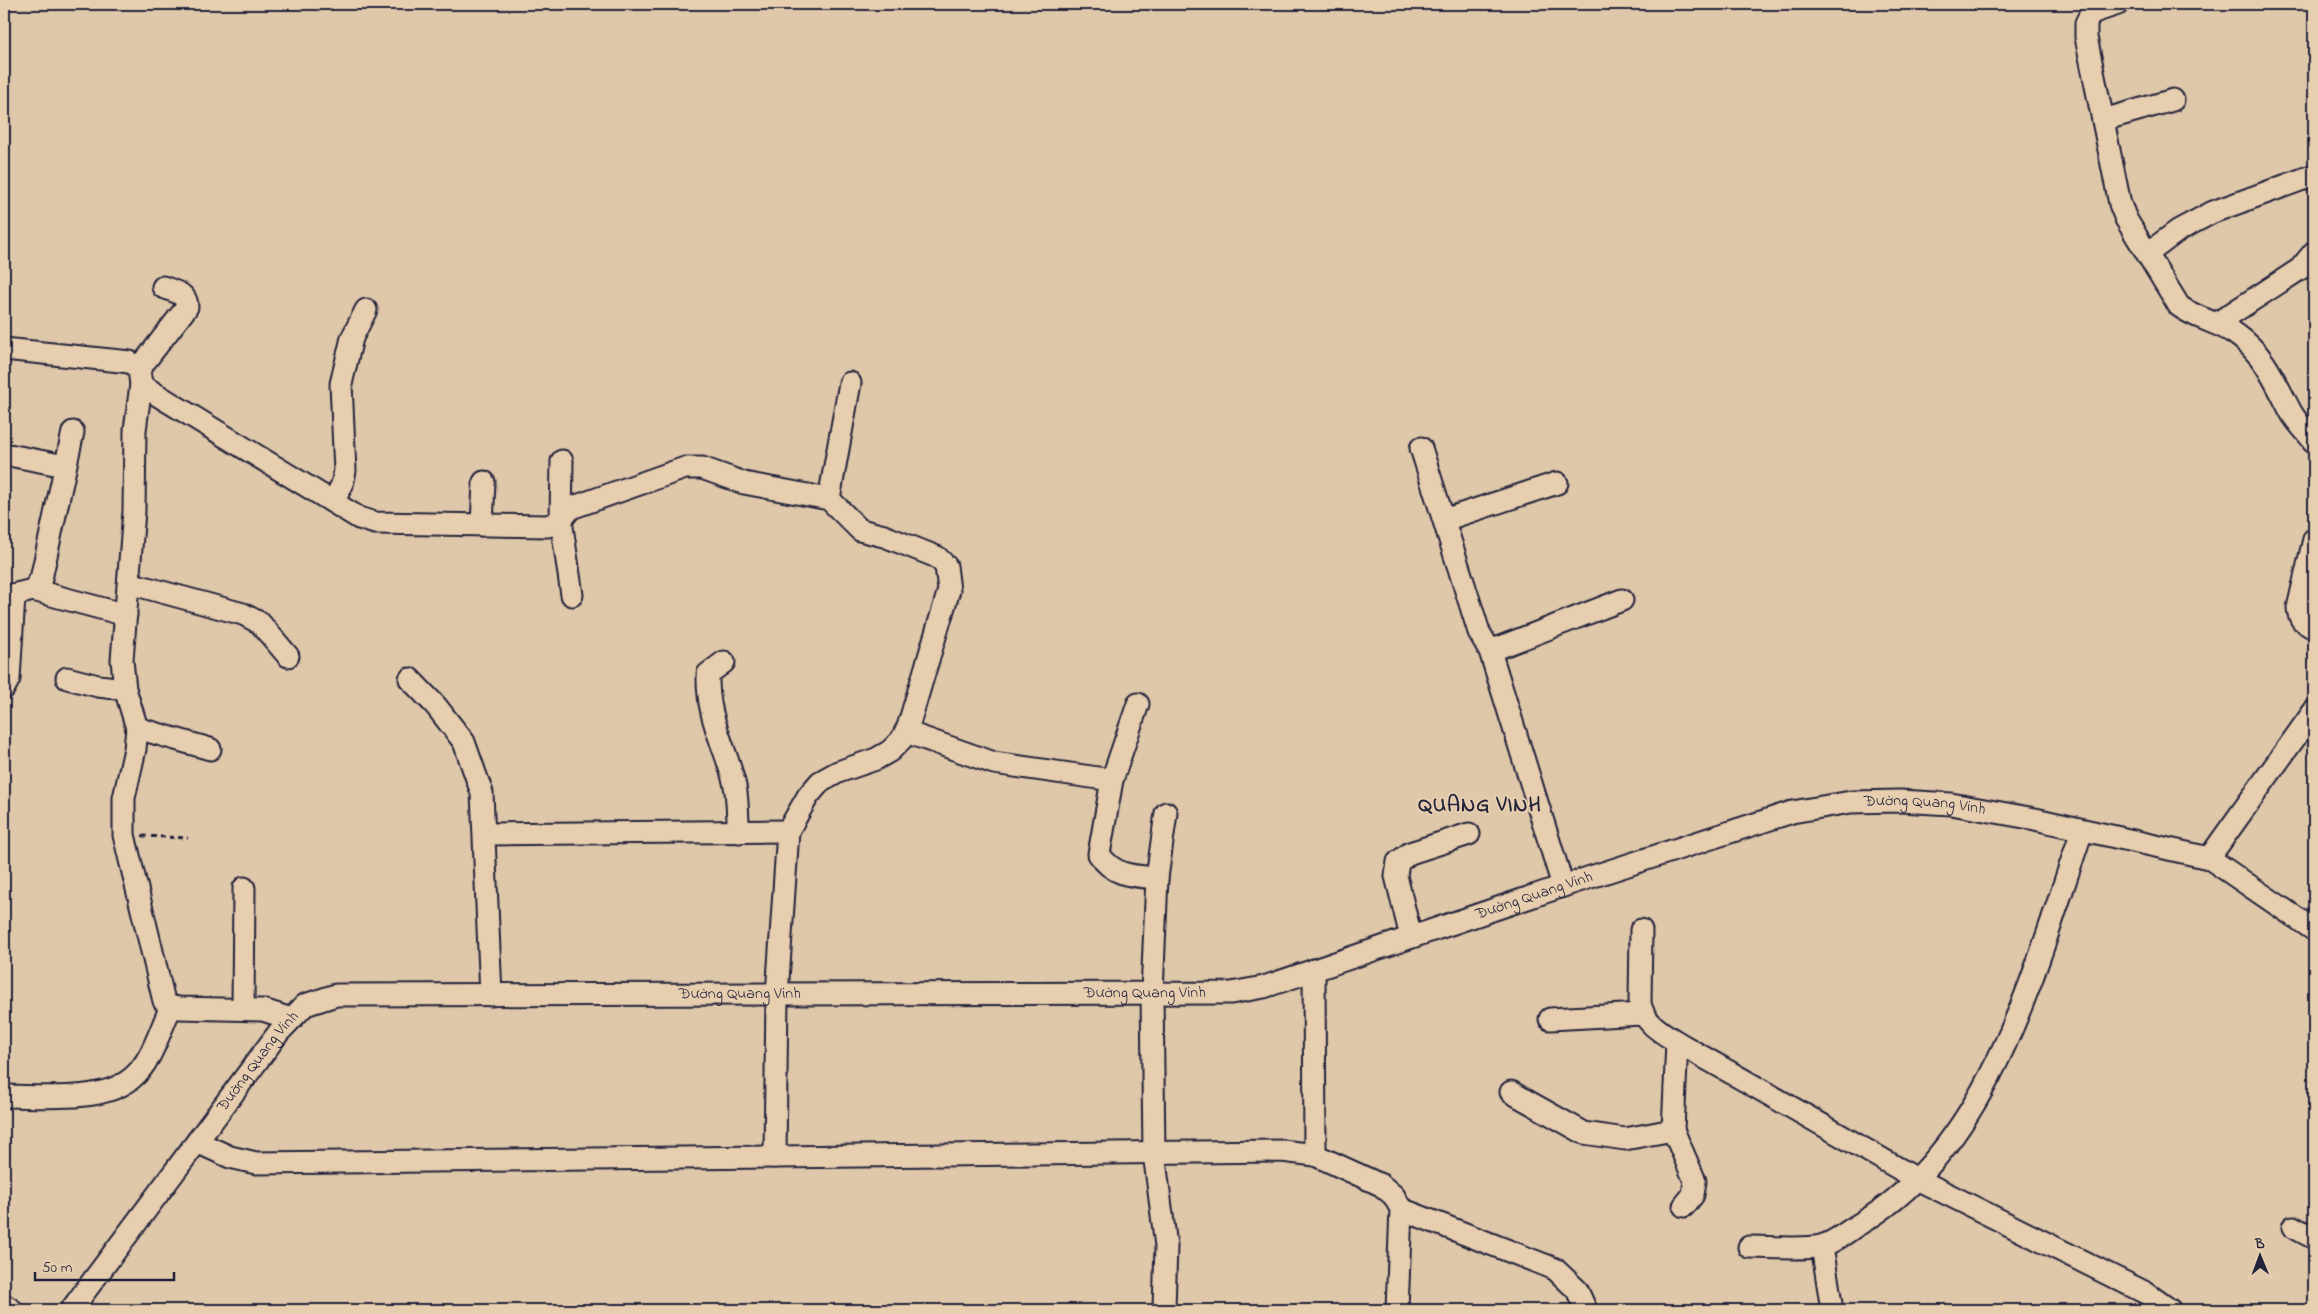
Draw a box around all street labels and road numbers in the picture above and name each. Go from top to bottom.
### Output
street label: Đường Quang Vinh [1863,789,1988,822]
street label: Đường Quang Vinh [1472,865,1596,927]
street label: Đường Quang Vinh [1083,981,1206,1005]
street label: Đường Quang Vinh [678,982,801,1006]
street label: Đường Quang Vinh [211,1006,305,1118]

